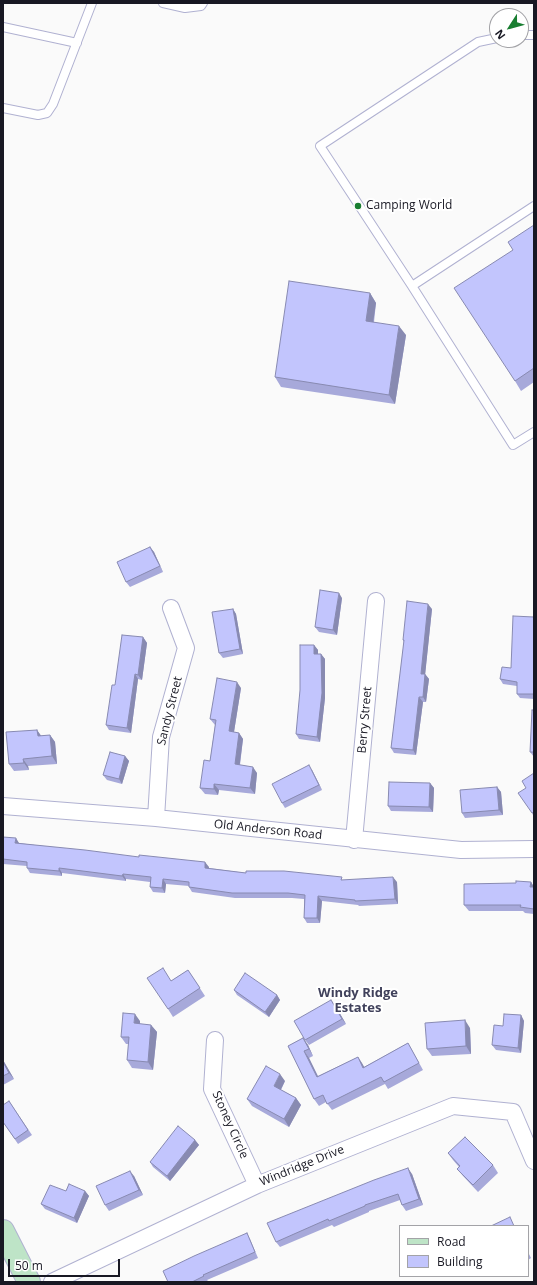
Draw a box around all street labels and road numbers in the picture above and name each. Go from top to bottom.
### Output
street label: Sandy Street [154,675,186,747]
street label: Berry Street [355,686,375,754]
street label: Old Anderson Road [213,817,323,843]
street label: Stoney Circle [209,1089,251,1161]
street label: Windridge Drive [258,1142,346,1190]

